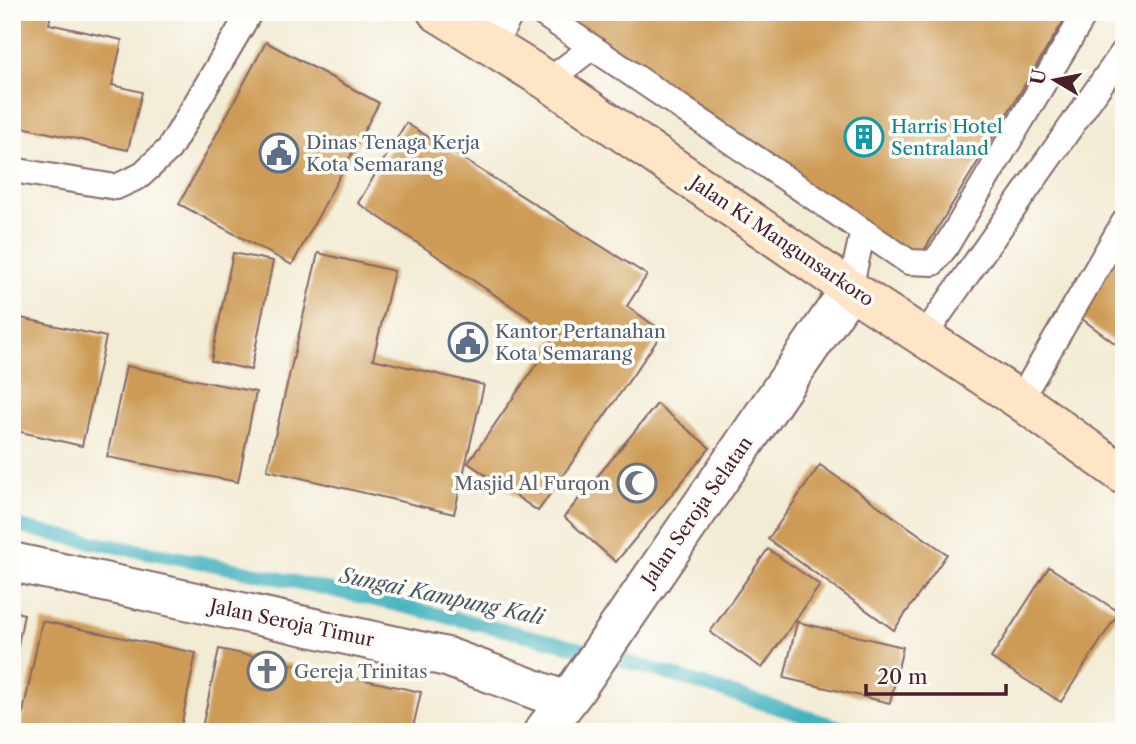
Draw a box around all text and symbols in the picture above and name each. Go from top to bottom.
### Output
north arrow [1020,46,1090,116]
text: U [1026,67,1052,87]
place label: Harris Hotel Sentraland [891,115,1003,160]
building icon: Harris Hotel Sentraland [843,116,885,158]
place label: Dinas Tenaga Kerja Kota Semarang [306,131,480,176]
public building icon: Dinas Tenaga Kerja Kota Semarang [258,132,300,174]
street label: Jalan Ki Mangunsarkoro [683,169,878,311]
place label: Kantor Pertanahan Kota Semarang [495,320,666,365]
public building icon: Kantor Pertanahan Kota Semarang [447,321,489,363]
street label: Jalan Seroja Selatan [635,432,757,593]
mosque icon: Masjid Al Furqon [616,462,658,504]
place label: Masjid Al Furqon [454,472,610,495]
water label: Sungai Kampung Kali [336,562,548,630]
street label: Jalan Seroja Timur [205,594,376,652]
church icon: Gereja Trinitas [246,650,288,692]
scale bar [866,653,1006,697]
place label: Gereja Trinitas [294,660,428,683]
text: 20 m [877,664,928,689]

